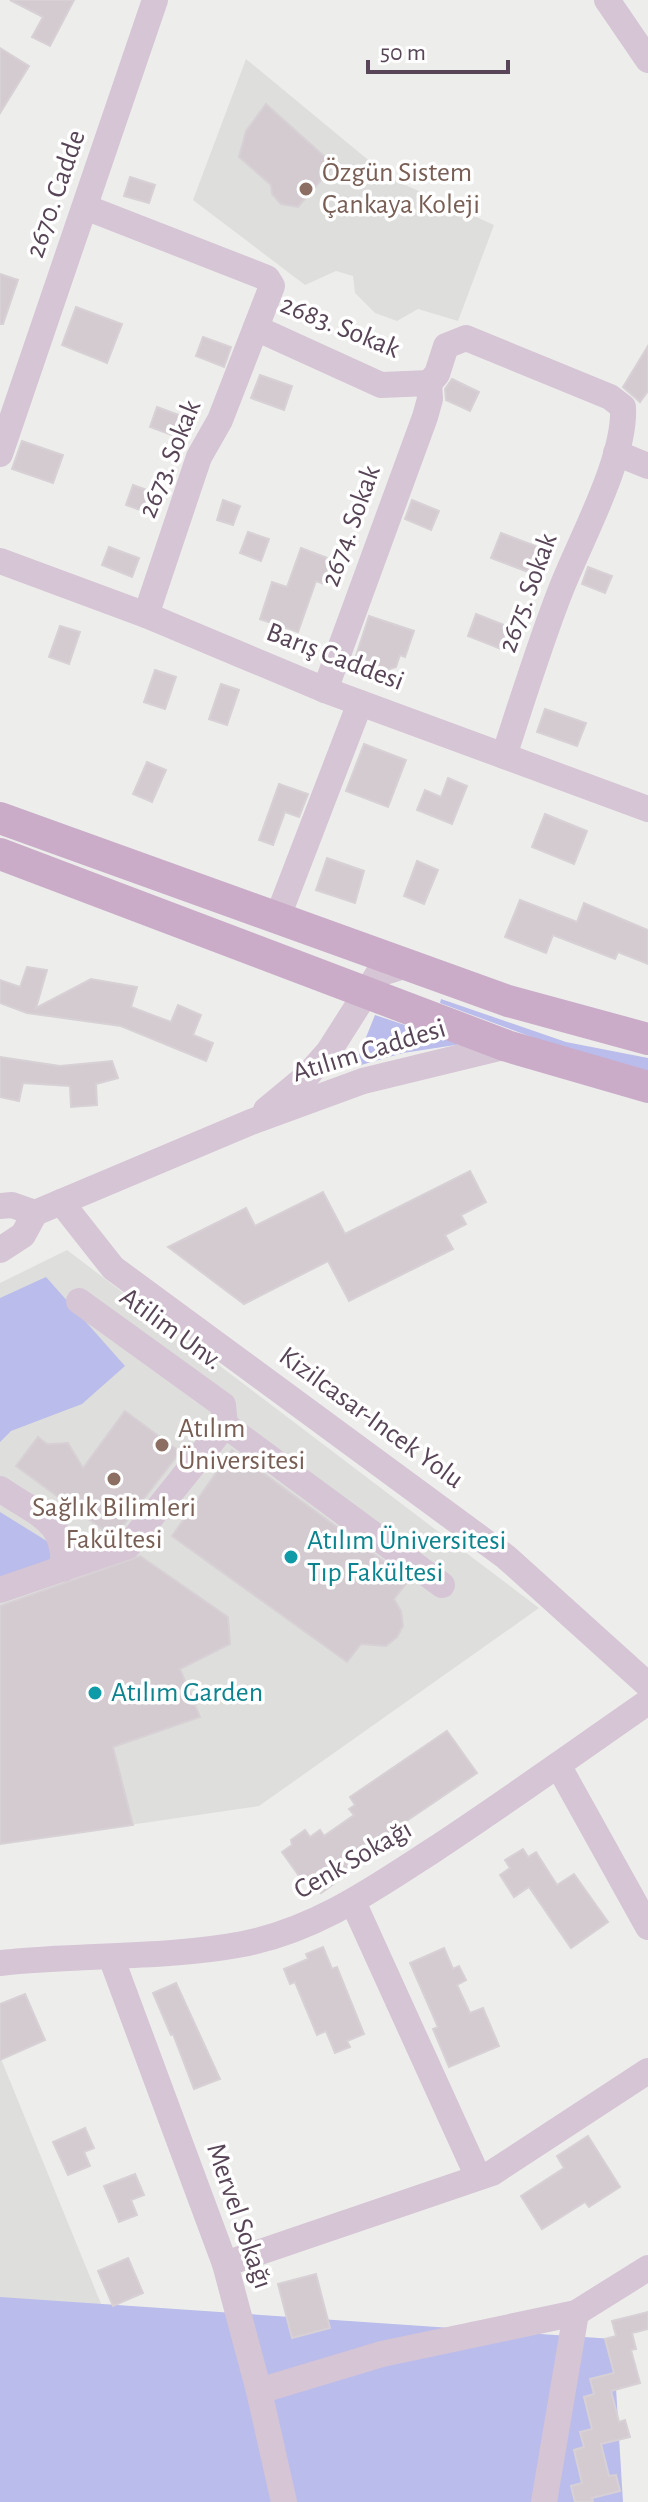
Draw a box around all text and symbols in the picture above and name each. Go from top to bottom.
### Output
scale bar [368,24,508,74]
text: 50 m [380,41,426,65]
street label: 2670. Cadde [21,127,91,261]
place label: Özgün Sistem Çankaya Koleji [322,157,480,219]
marker: Özgün Sistem Çankaya Koleji [297,180,315,198]
street label: 2683. Sokak [276,290,404,364]
street label: 2673. Sokak [134,396,206,522]
street label: 2674. Sokak [316,462,386,590]
street label: 2675. Sokak [494,529,563,656]
street label: Barış Caddesi [262,618,408,696]
street label: Atılım Caddesi [289,1014,449,1088]
street label: Atilim Unv. [115,1283,227,1375]
street label: Kizilcasar-Incek Yolu [274,1342,468,1494]
place label: Atılım Üniversitesi [178,1415,305,1475]
marker: Atılım Üniversitesi [153,1436,171,1454]
marker: Sağlık Bilimleri Fakültesi [105,1470,123,1488]
place label: Sağlık Bilimleri Fakültesi [32,1494,196,1554]
place label: Atılım Üniversitesi Tıp Fakültesi [307,1525,506,1587]
marker: Atılım Üniversitesi Tıp Fakültesi [282,1548,300,1566]
place label: Atılım Garden [111,1679,263,1707]
marker: Atılım Garden [86,1684,104,1702]
street label: Cenk Sokağı [289,1815,417,1905]
street label: Mervel Sokağı [201,2140,277,2292]

